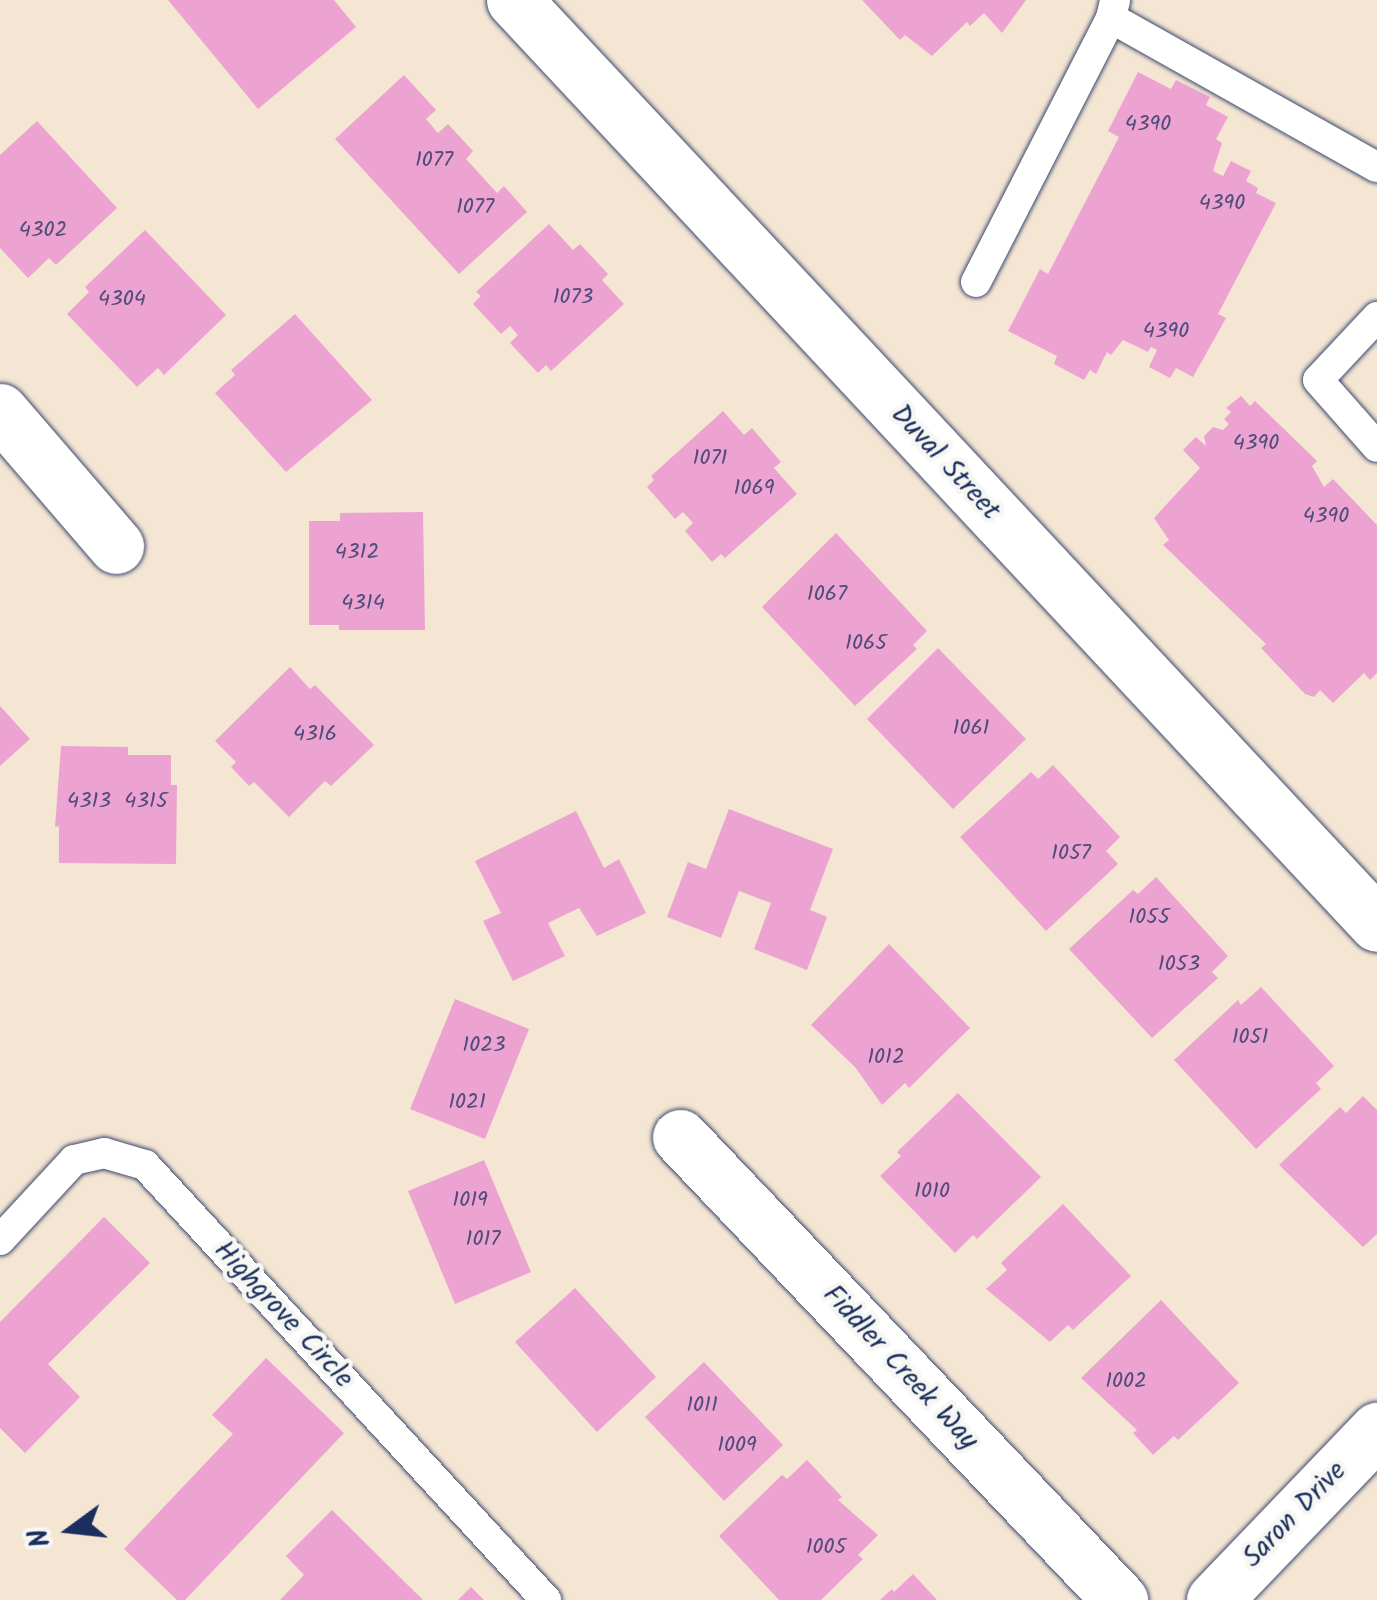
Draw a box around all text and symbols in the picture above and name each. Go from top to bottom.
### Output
house number: 4390 [1125,112,1171,138]
house number: 1077 [415,148,453,174]
house number: 4390 [1199,191,1245,217]
house number: 1077 [456,195,494,221]
house number: 4302 [19,218,67,244]
house number: 1073 [553,285,593,311]
house number: 4304 [98,287,146,313]
house number: 4390 [1143,319,1189,345]
street label: Duval Street [883,398,1007,528]
house number: 4390 [1233,431,1279,457]
house number: 1071 [693,446,727,472]
house number: 1069 [734,476,774,502]
house number: 4390 [1303,504,1349,530]
house number: 4312 [335,540,379,566]
house number: 1067 [807,582,847,608]
house number: 4314 [341,591,385,617]
house number: 1065 [845,631,887,657]
house number: 1061 [952,716,990,742]
house number: 4316 [293,722,337,748]
house number: 4313 [67,789,111,815]
house number: 4315 [124,789,168,815]
house number: 1057 [1051,841,1091,867]
house number: 1055 [1128,905,1170,931]
house number: 1053 [1158,952,1200,978]
house number: 1051 [1232,1025,1268,1051]
house number: 1023 [462,1033,506,1059]
house number: 1012 [867,1045,905,1071]
house number: 1021 [448,1090,486,1116]
house number: 1010 [914,1179,950,1205]
house number: 1019 [452,1188,488,1214]
house number: 1017 [466,1227,500,1253]
street label: Highgrove Circle [206,1234,360,1396]
street label: Fiddler Creek Way [815,1279,985,1457]
house number: 1002 [1105,1369,1147,1395]
house number: 1011 [686,1393,718,1419]
house number: 1009 [717,1433,757,1459]
street label: Saron Drive [1236,1455,1354,1575]
north arrow [20,1480,120,1580]
text: N [17,1524,65,1552]
house number: 1005 [806,1535,846,1561]

